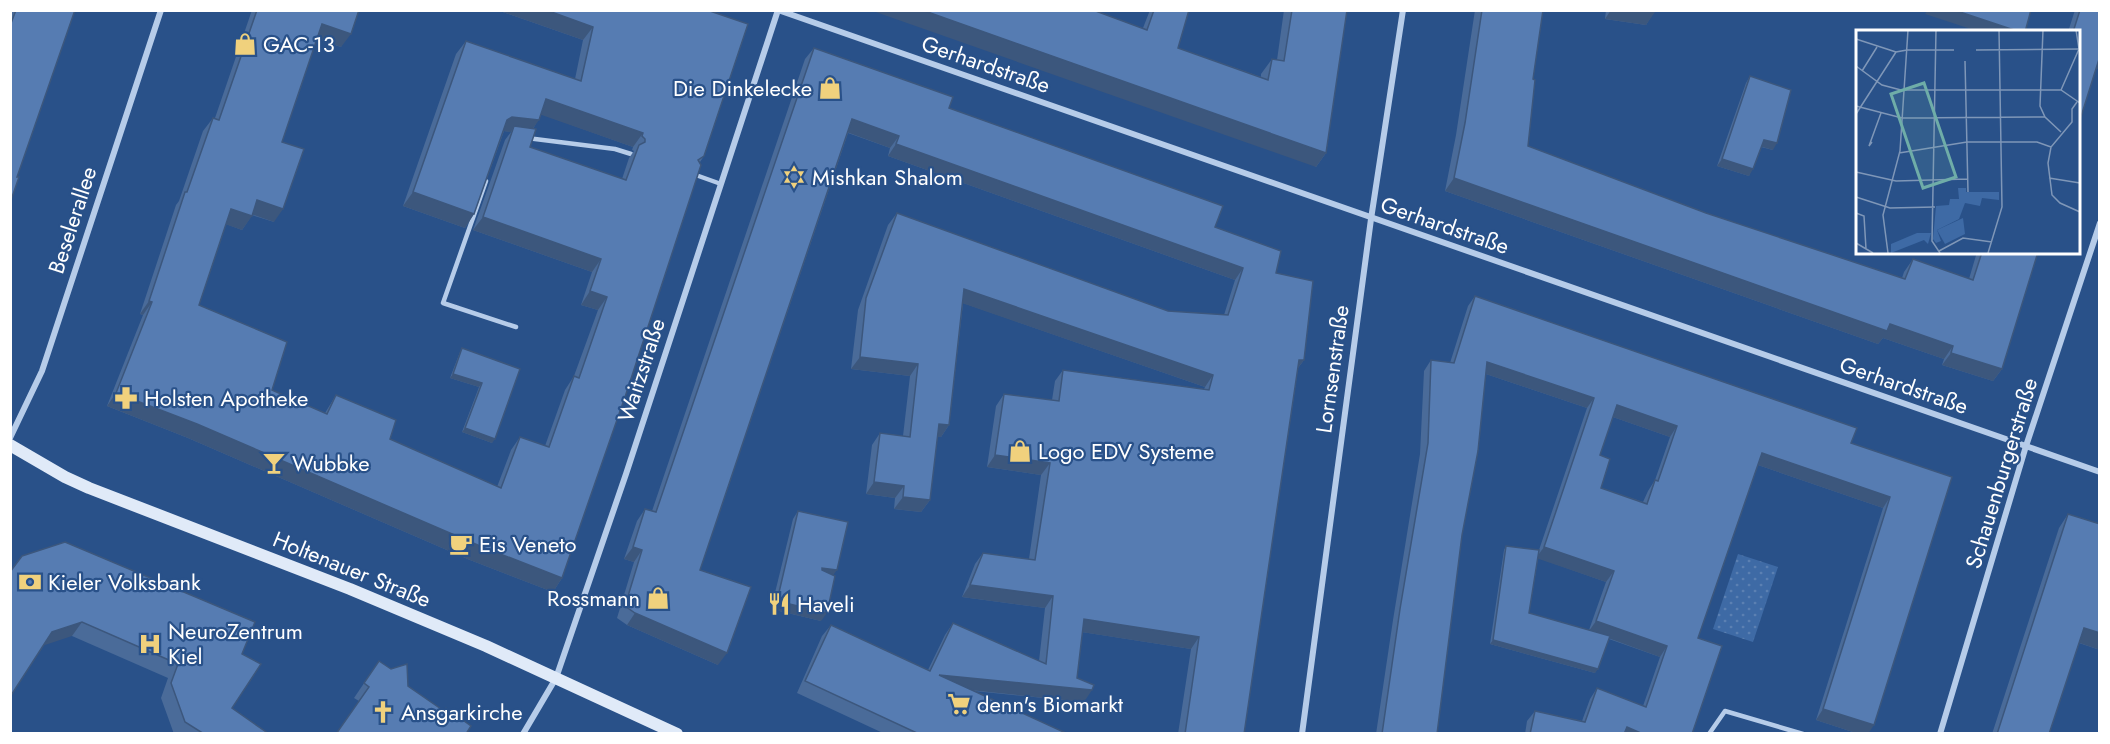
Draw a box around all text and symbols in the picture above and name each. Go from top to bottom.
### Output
street label: Gerhardstraße [917,27,1055,101]
place label: GAC-13 [263,28,335,60]
inset map [1856,30,2080,254]
shop icon: GAC-13 [232,31,258,57]
place label: Die Dinkelecke [673,72,812,104]
shop icon: Die Dinkelecke [817,75,843,101]
place label: Mishkan Shalom [812,161,963,193]
street label: Beselerallee [40,162,104,278]
synagogue icon: Mishkan Shalom [781,164,807,190]
street label: Gerhardstraße [1376,188,1514,262]
street label: Lornsenstraße [1307,303,1357,435]
street label: Waitzstraße [609,314,673,426]
street label: Gerhardstraße [1835,348,1973,422]
street label: Schauenburgerstraße [1957,374,2045,572]
place label: Holsten Apotheke [144,382,308,414]
pharmacy icon: Holsten Apotheke [113,385,139,411]
place label: Logo EDV Systeme [1038,435,1214,467]
shop icon: Logo EDV Systeme [1007,438,1033,464]
place label: Wubbke [292,447,370,479]
bar icon: Wubbke [261,450,287,476]
street label: Holtenauer Straße [268,523,436,615]
place label: Eis Veneto [479,528,577,560]
cafe icon: Eis Veneto [448,531,474,557]
place label: Kieler Volksbank [48,566,201,598]
bank icon: Kieler Volksbank [17,569,43,595]
place label: Rossmann [547,582,640,614]
shop icon: Rossmann [645,585,671,611]
place label: Haveli [797,588,855,620]
restaurant icon: Haveli [766,591,792,617]
place label: NeuroZentrum Kiel [168,615,303,672]
hospital icon: NeuroZentrum Kiel [137,631,163,657]
place label: denn's Biomarkt [977,688,1124,720]
supermarket icon: denn's Biomarkt [946,691,972,717]
place label: Ansgarkirche [401,696,523,728]
church icon: Ansgarkirche [370,699,396,725]

